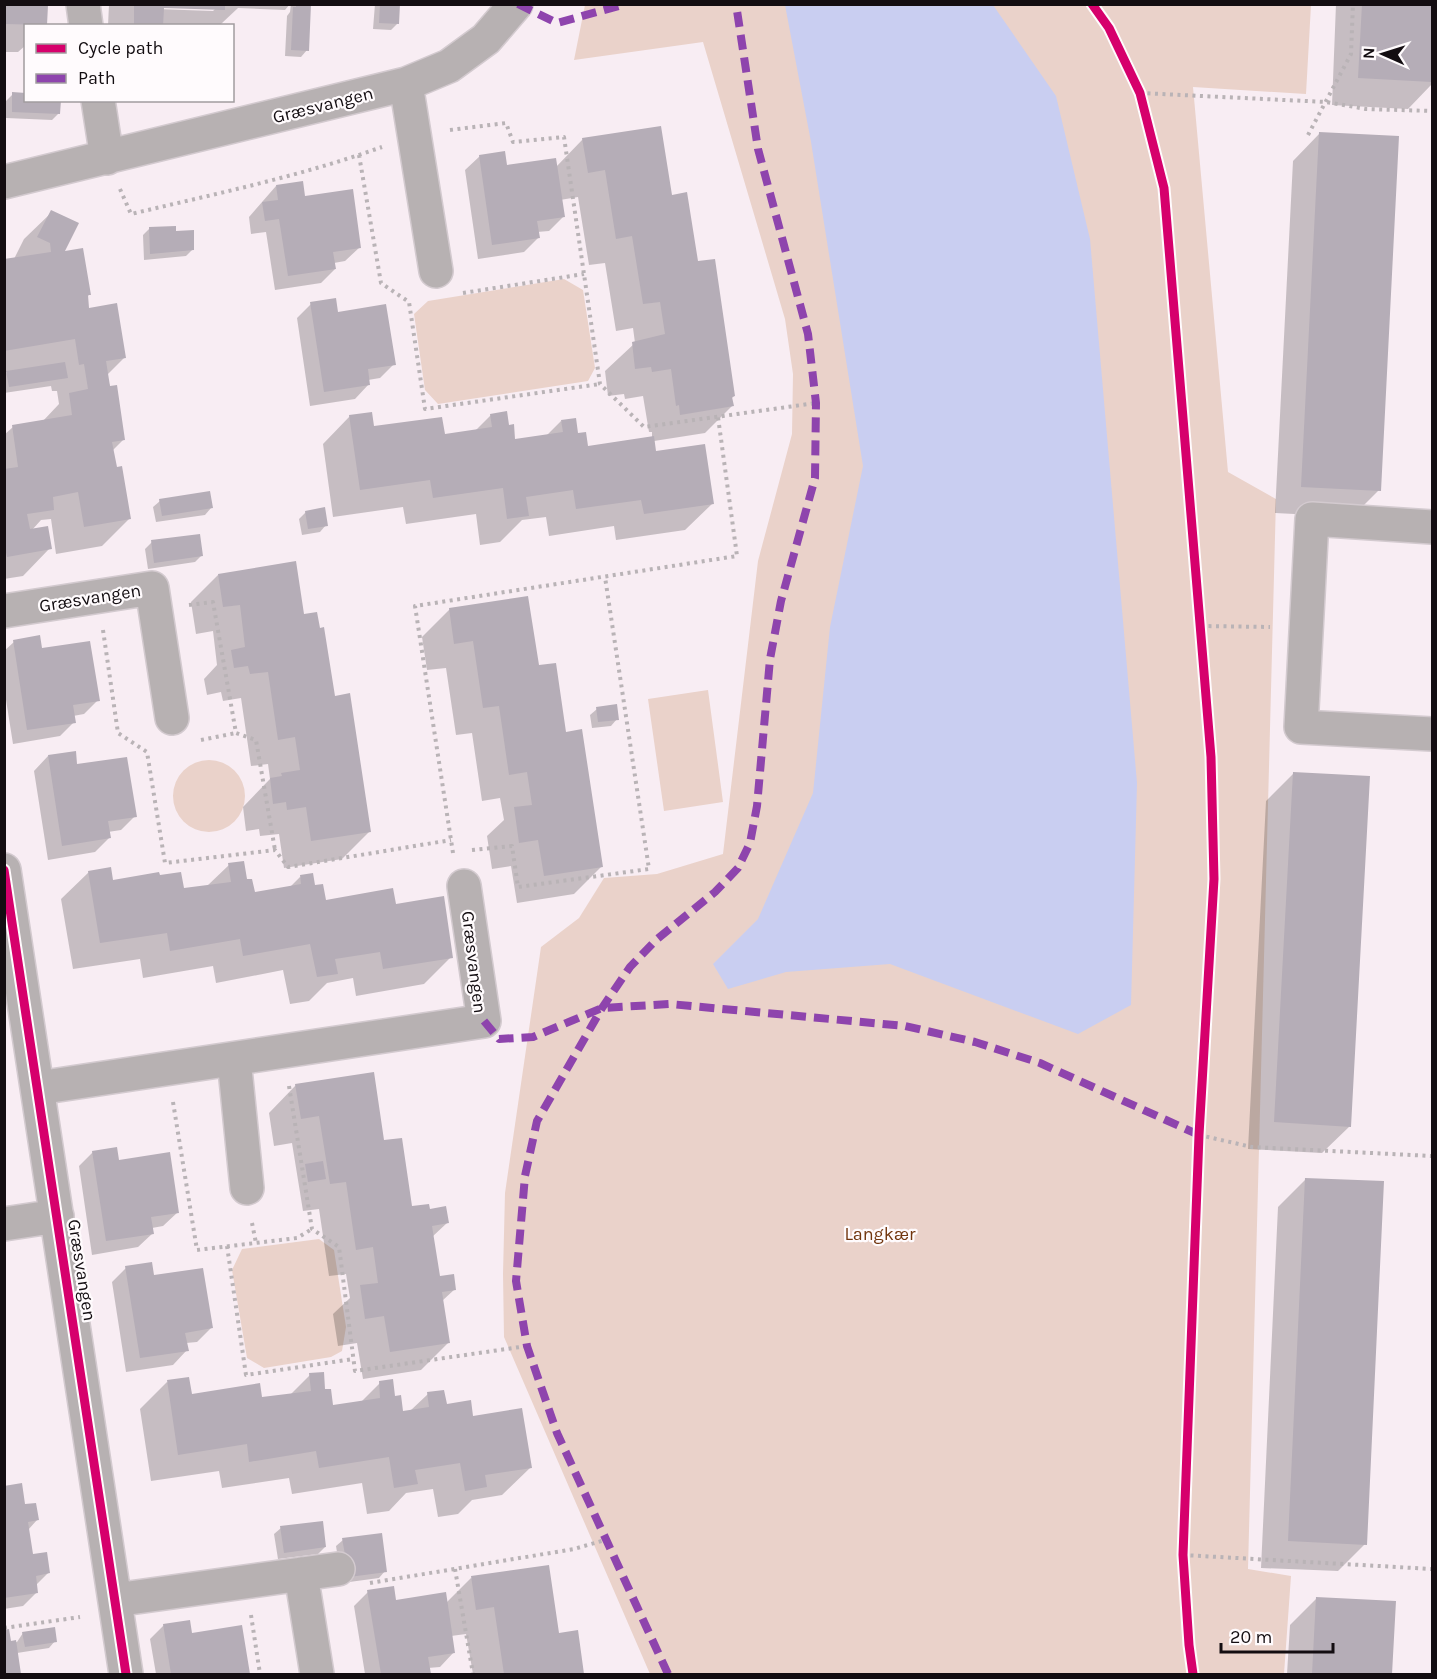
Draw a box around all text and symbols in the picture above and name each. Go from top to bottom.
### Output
legend [24,24,234,102]
north arrow [1353,24,1413,84]
text: Cycle path [78,37,163,59]
text: N [1359,47,1378,59]
text: Path [78,67,116,89]
street label: Græsvangen [270,82,376,128]
street label: Græsvangen [37,579,143,617]
street label: Græsvangen [457,910,491,1014]
street label: Græsvangen [63,1217,101,1323]
park label: Langkær [844,1223,916,1245]
scale bar [1221,1616,1334,1654]
text: 20 m [1230,1626,1272,1648]

